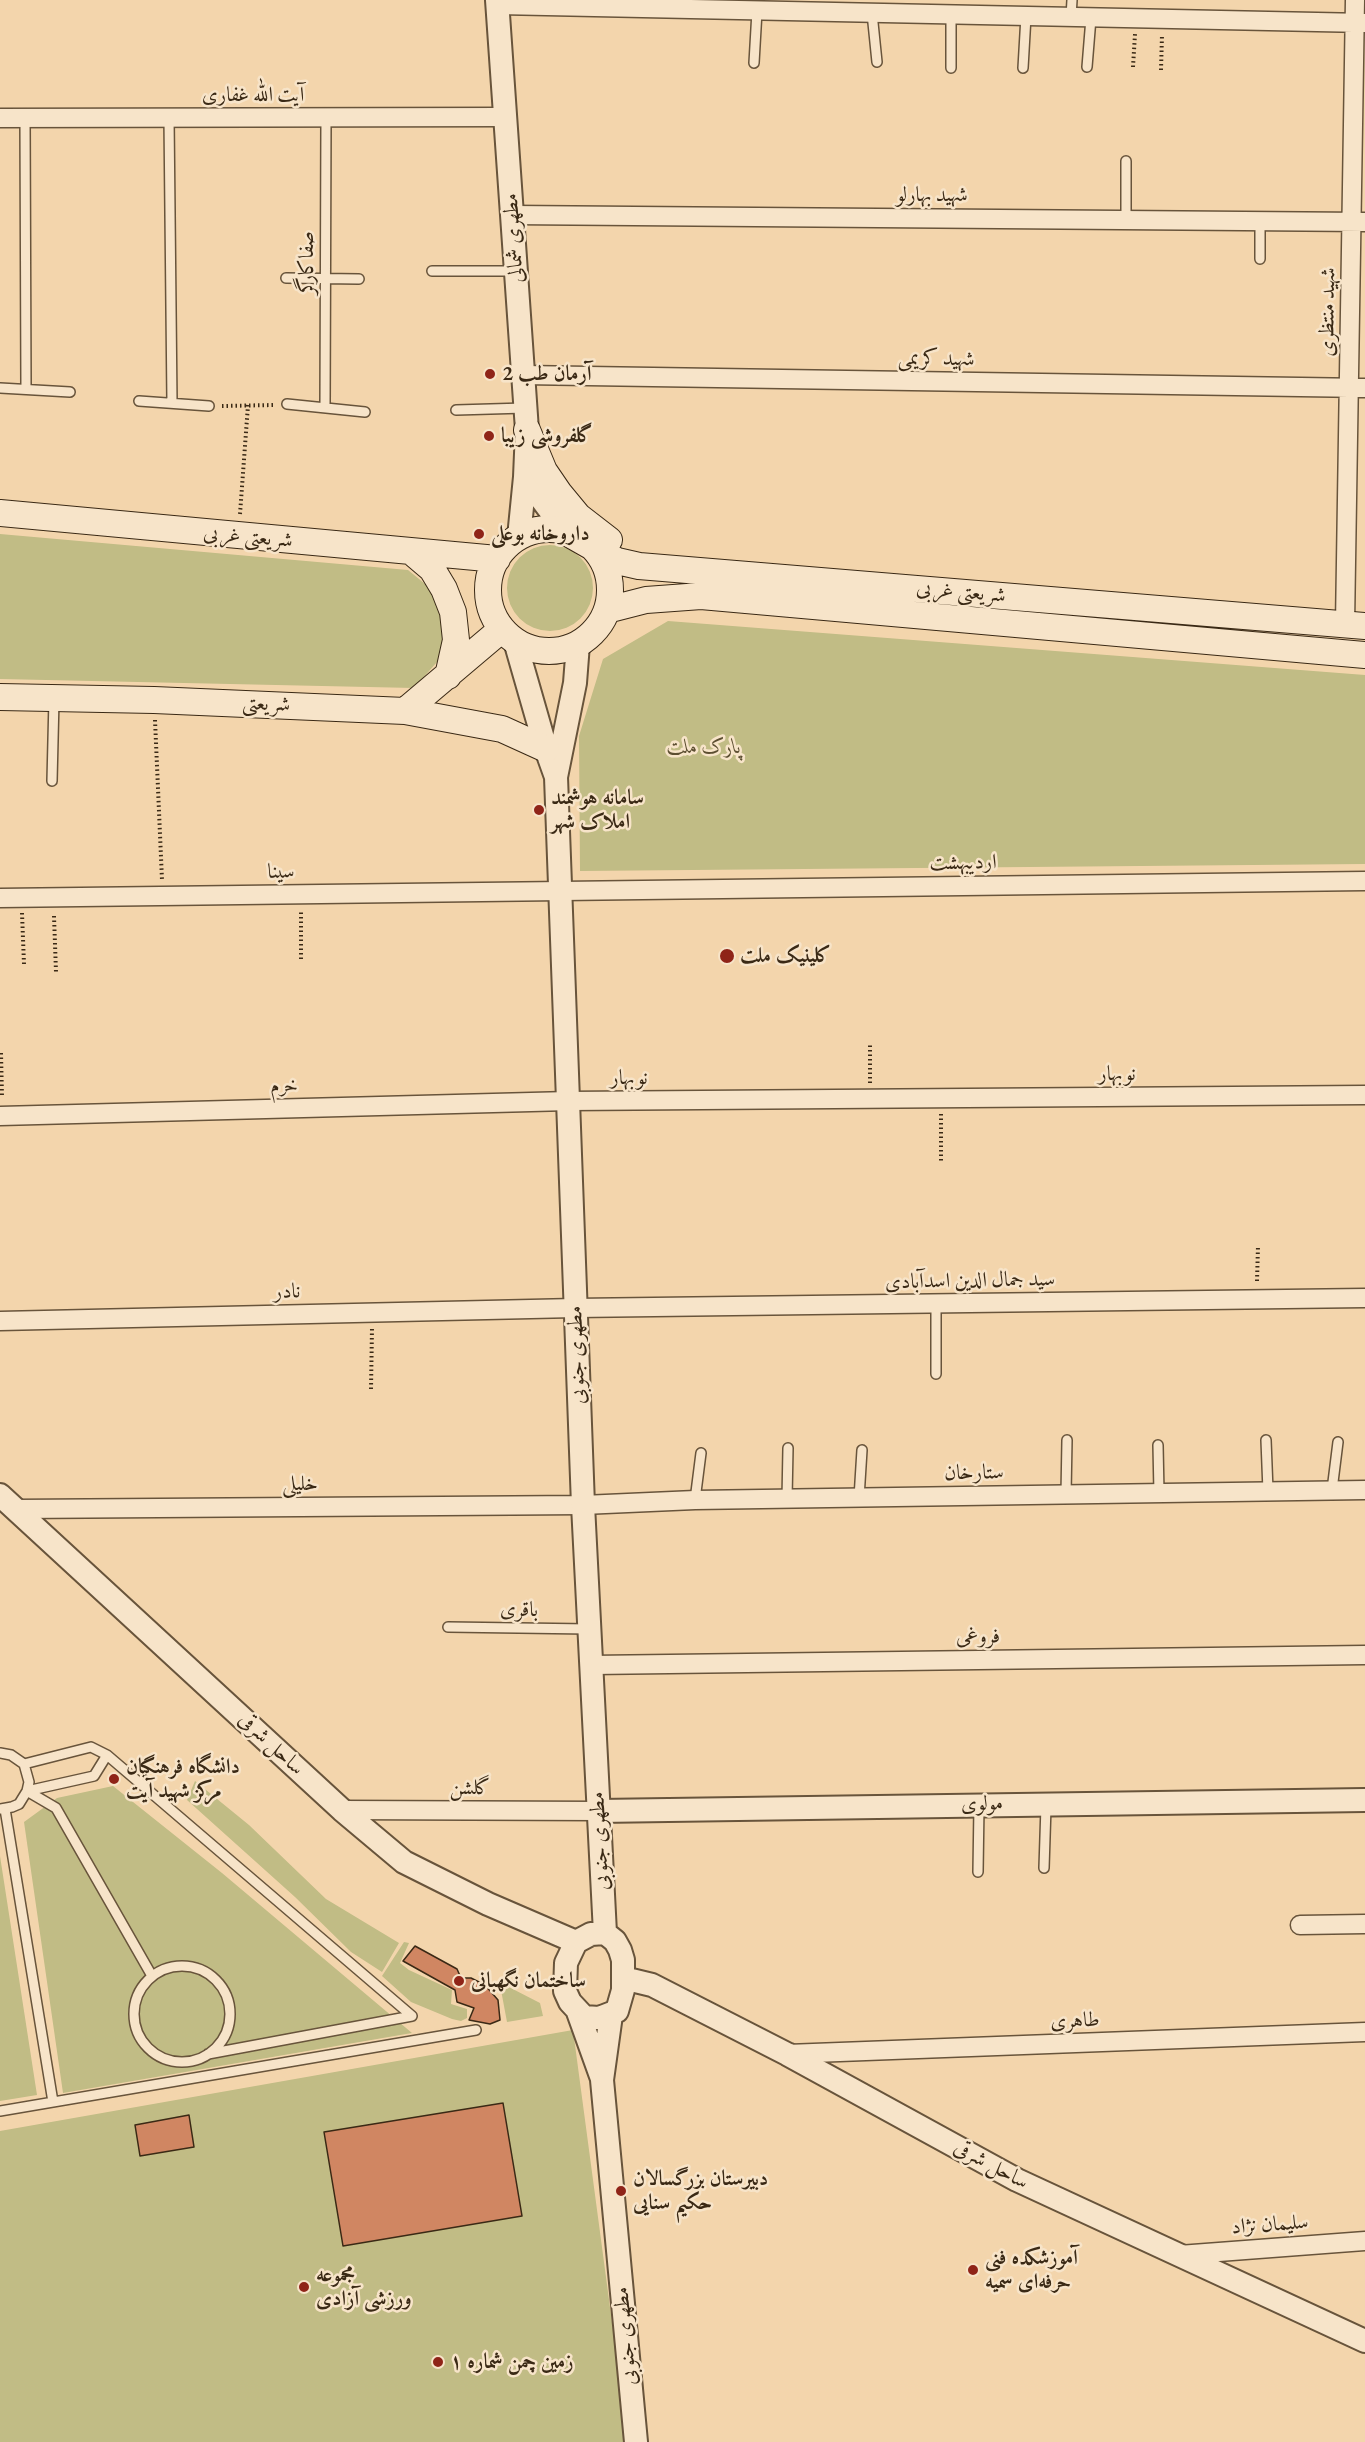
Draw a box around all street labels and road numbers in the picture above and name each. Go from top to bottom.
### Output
street label: آیت الله غفاری [202,82,304,108]
street label: شهید بهارلو [896,182,968,208]
street label: مطهری شمالی [498,192,530,284]
street label: صفاکارگر [294,231,320,295]
street label: شهید منتظری [1315,267,1341,357]
street label: شهید کریمی [897,346,975,372]
street label: شریعتی غربی [202,521,294,553]
street label: شریعتی غربی [915,576,1007,608]
street label: شریعتی [241,691,291,717]
street label: اردیبهشت [929,850,997,876]
street label: سینا [267,859,295,885]
street label: نوبهار [1098,1061,1136,1087]
street label: نوبهار [610,1065,648,1091]
street label: خرم [270,1073,298,1099]
street label: سید جمال الدین اسدآبادی [885,1267,1055,1295]
street label: نادر [273,1279,301,1305]
street label: مطهری جنوبی [563,1305,591,1405]
street label: ستارخان [944,1460,1004,1486]
street label: خلیلی [282,1471,318,1497]
street label: باقری [500,1597,538,1623]
street label: فروغی [956,1624,1000,1650]
street label: ساحل شرقی [233,1707,309,1781]
street label: گلشن [449,1775,491,1801]
street label: مطهری جنوبی [585,1791,615,1891]
street label: مولوی [961,1791,1003,1817]
street label: طاهری [1050,2008,1100,2034]
street label: ساحل شرقی [949,2135,1033,2195]
street label: سلیمان نژاد [1231,2210,1309,2240]
street label: مطهری جنوبی [609,2286,643,2386]

